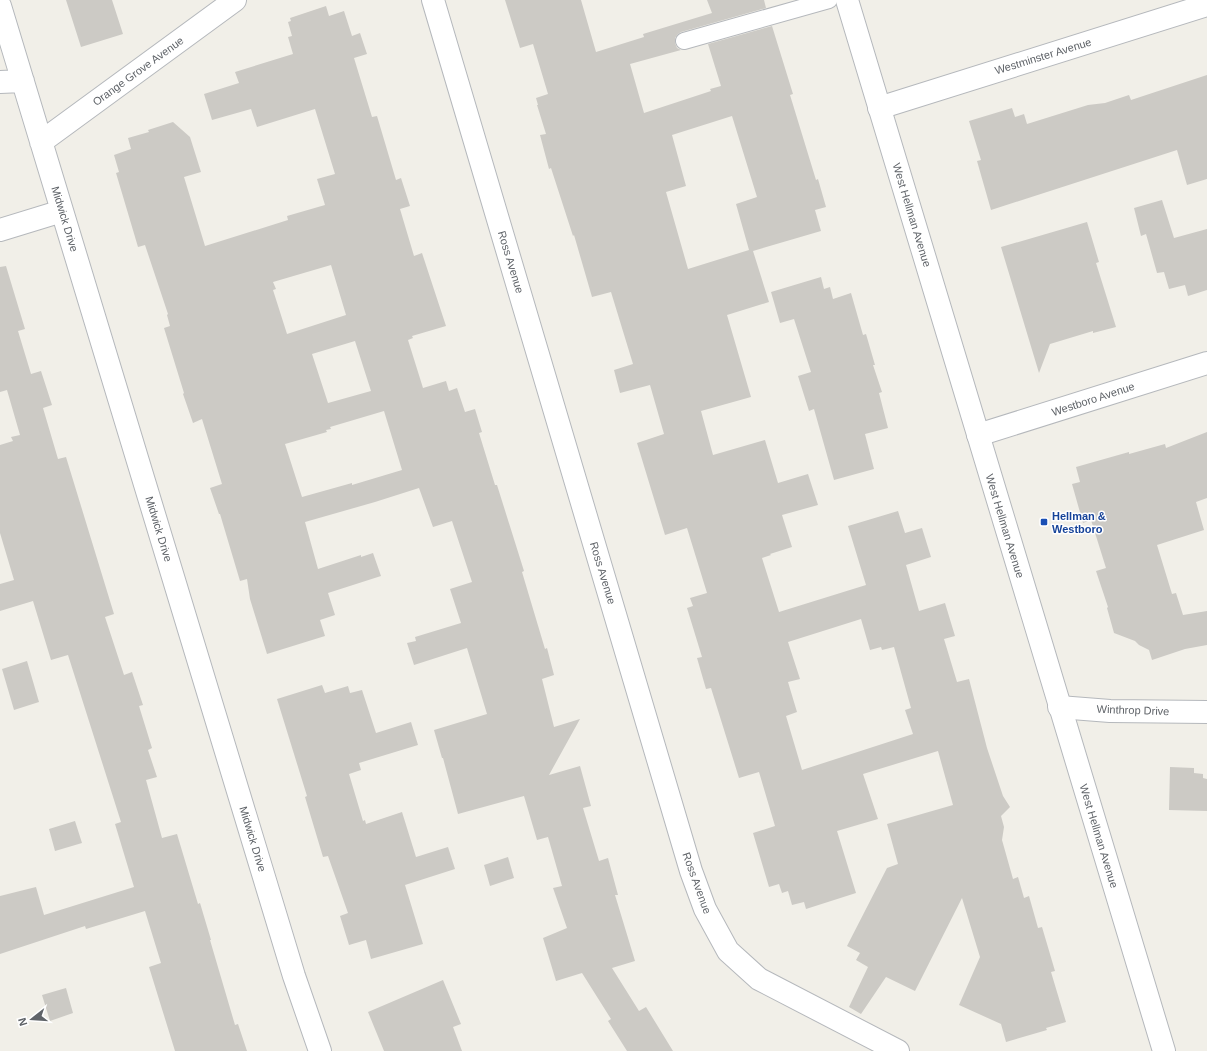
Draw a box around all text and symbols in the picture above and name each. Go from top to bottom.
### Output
street label: Orange Grove Avenue [90,34,186,108]
street label: Westminster Avenue [993,36,1093,76]
street label: West Hellman Avenue [890,162,934,268]
street label: Midwick Drive [49,185,81,253]
street label: Ross Avenue [496,229,526,295]
street label: Westboro Avenue [1050,380,1136,418]
street label: West Hellman Avenue [983,473,1027,579]
street label: Midwick Drive [143,495,175,563]
place label: Hellman & Westboro [1052,510,1106,535]
marker: Hellman & Westboro [1039,517,1049,527]
street label: Ross Avenue [588,540,618,606]
street label: Winthrop Drive [1096,703,1170,717]
street label: West Hellman Avenue [1077,783,1121,889]
street label: Midwick Drive [237,805,269,873]
street label: Ross Avenue [680,851,714,915]
north arrow [12,999,52,1039]
text: N [16,1016,29,1027]

